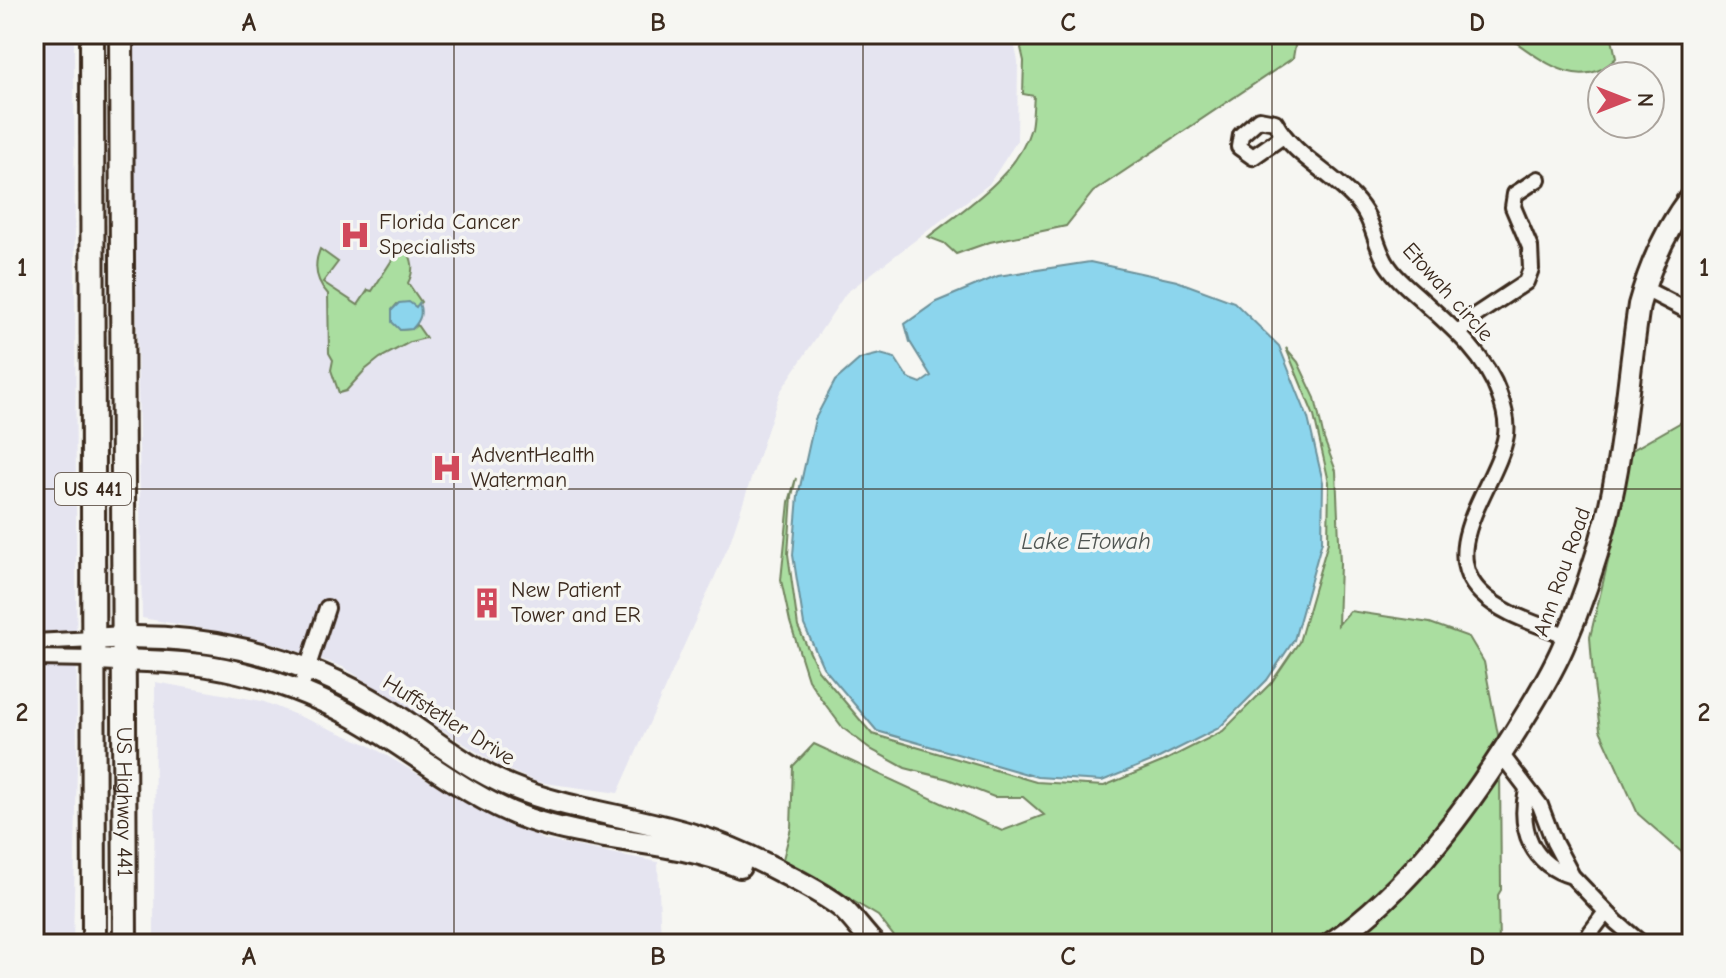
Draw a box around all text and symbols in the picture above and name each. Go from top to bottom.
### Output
text: A [242,8,257,38]
text: B [650,8,666,38]
text: C [1060,8,1076,38]
text: D [1469,8,1485,38]
north arrow [1586,60,1666,140]
text: N [1632,93,1658,107]
place label: Florida Cancer Specialists [379,209,520,260]
hospital icon: Florida Cancer Specialists [338,218,372,252]
street label: Etowah circle [1397,237,1499,347]
text: 1 [17,253,27,283]
text: 1 [1699,253,1709,283]
place label: AdventHealth Waterman [471,442,595,493]
hospital icon: AdventHealth Waterman [430,451,464,485]
road number: US 441 [55,473,131,505]
street label: Ann Rou Road [1528,504,1596,640]
water label: Lake Etowah [1021,527,1151,555]
place label: New Patient Tower and ER [511,577,641,628]
building icon: New Patient Tower and ER [470,586,504,620]
street label: Huffstetler Drive [378,669,520,771]
text: 2 [16,698,28,728]
text: 2 [1698,698,1710,728]
street label: US Highway 441 [111,727,138,877]
text: A [242,942,257,972]
text: B [650,942,666,972]
text: C [1060,942,1076,972]
text: D [1469,942,1485,972]

